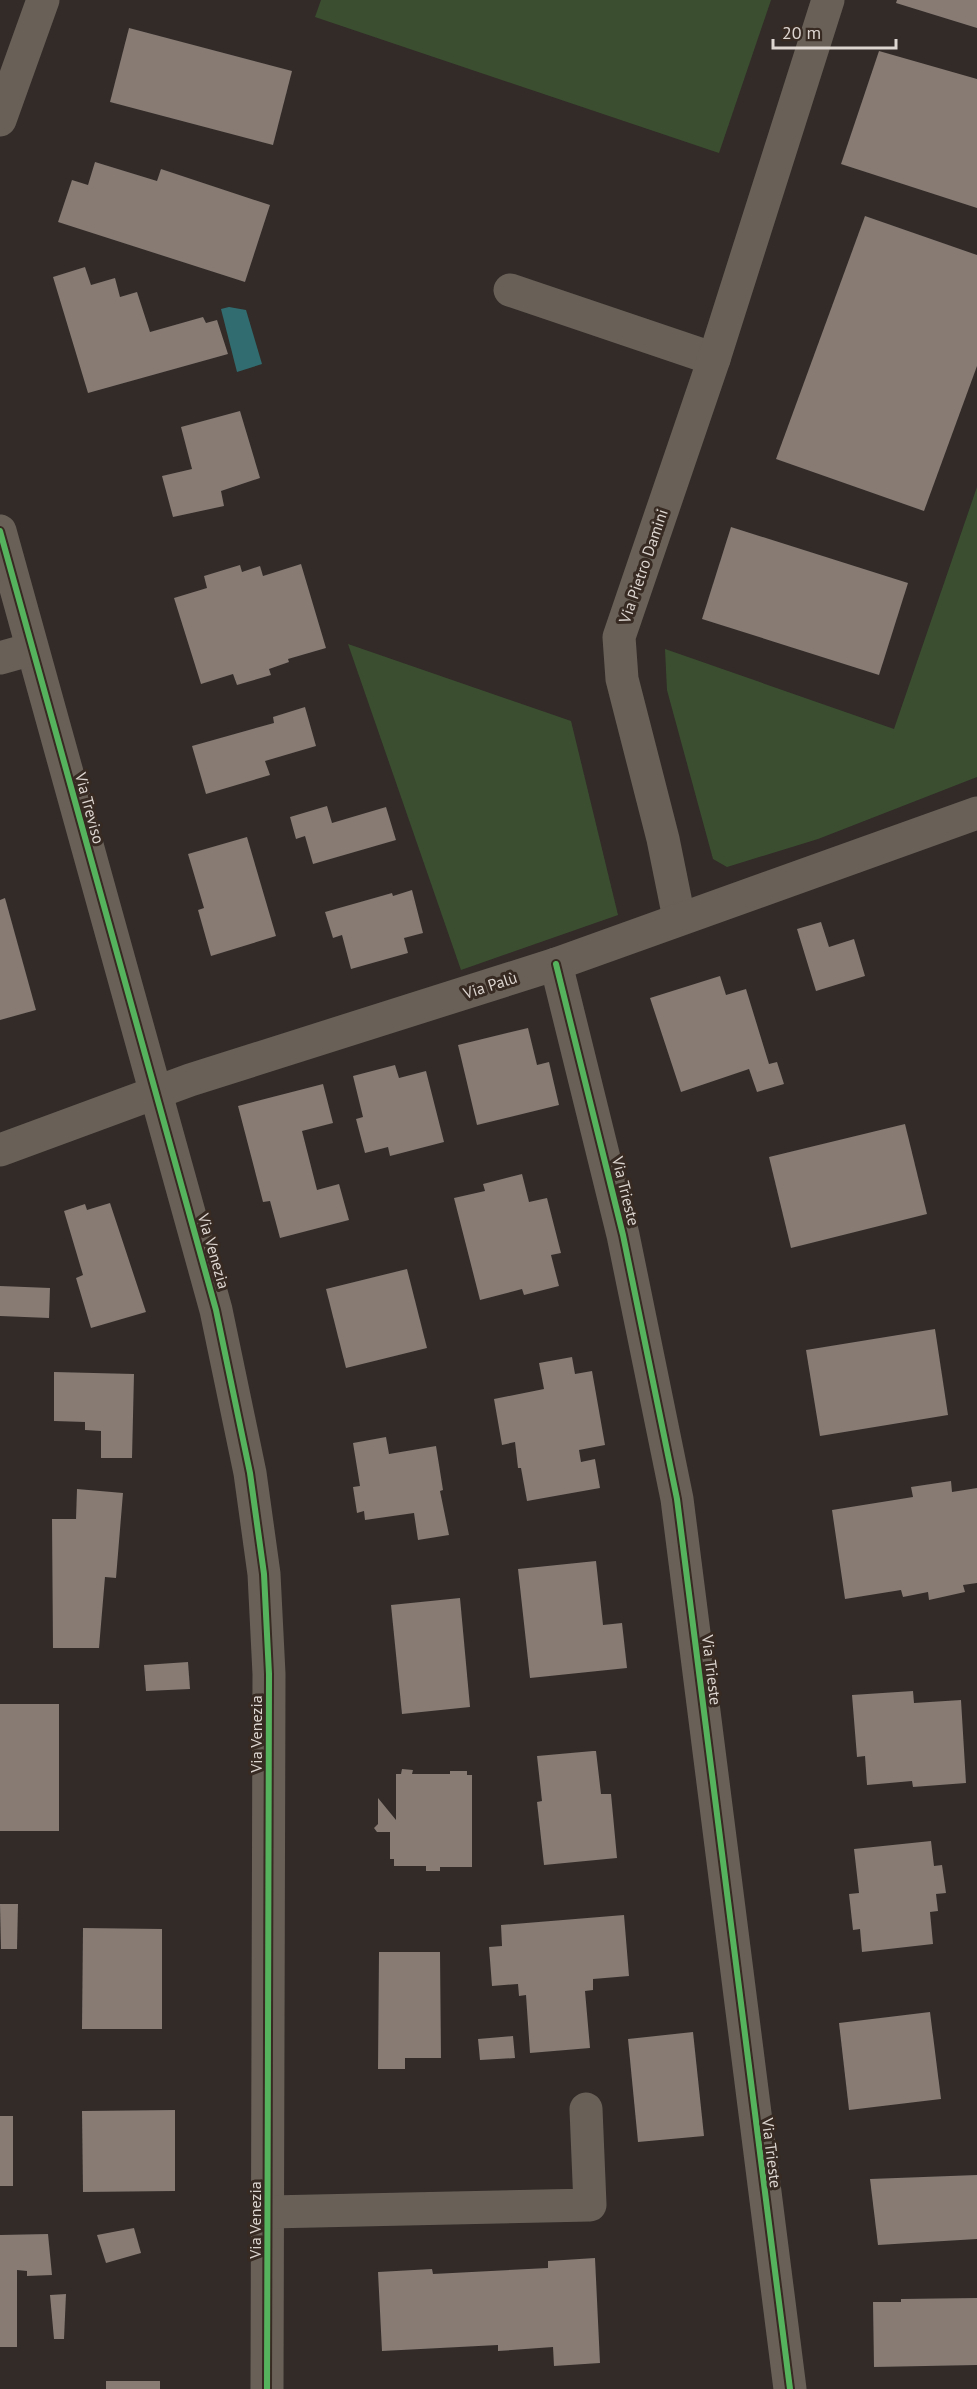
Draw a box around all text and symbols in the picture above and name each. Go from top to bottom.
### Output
scale bar [773,12,896,50]
text: 20 m [782,21,821,44]
street label: Via Pietro Damini [614,506,672,627]
street label: Via Treviso [71,769,109,846]
street label: Via Palù [460,967,519,1003]
street label: Via Trieste [608,1154,644,1228]
street label: Via Venezia [193,1210,234,1291]
street label: Via Trieste [698,1633,726,1706]
street label: Via Venezia [246,1695,266,1774]
street label: Via Trieste [758,2116,786,2189]
street label: Via Venezia [245,2181,265,2260]

